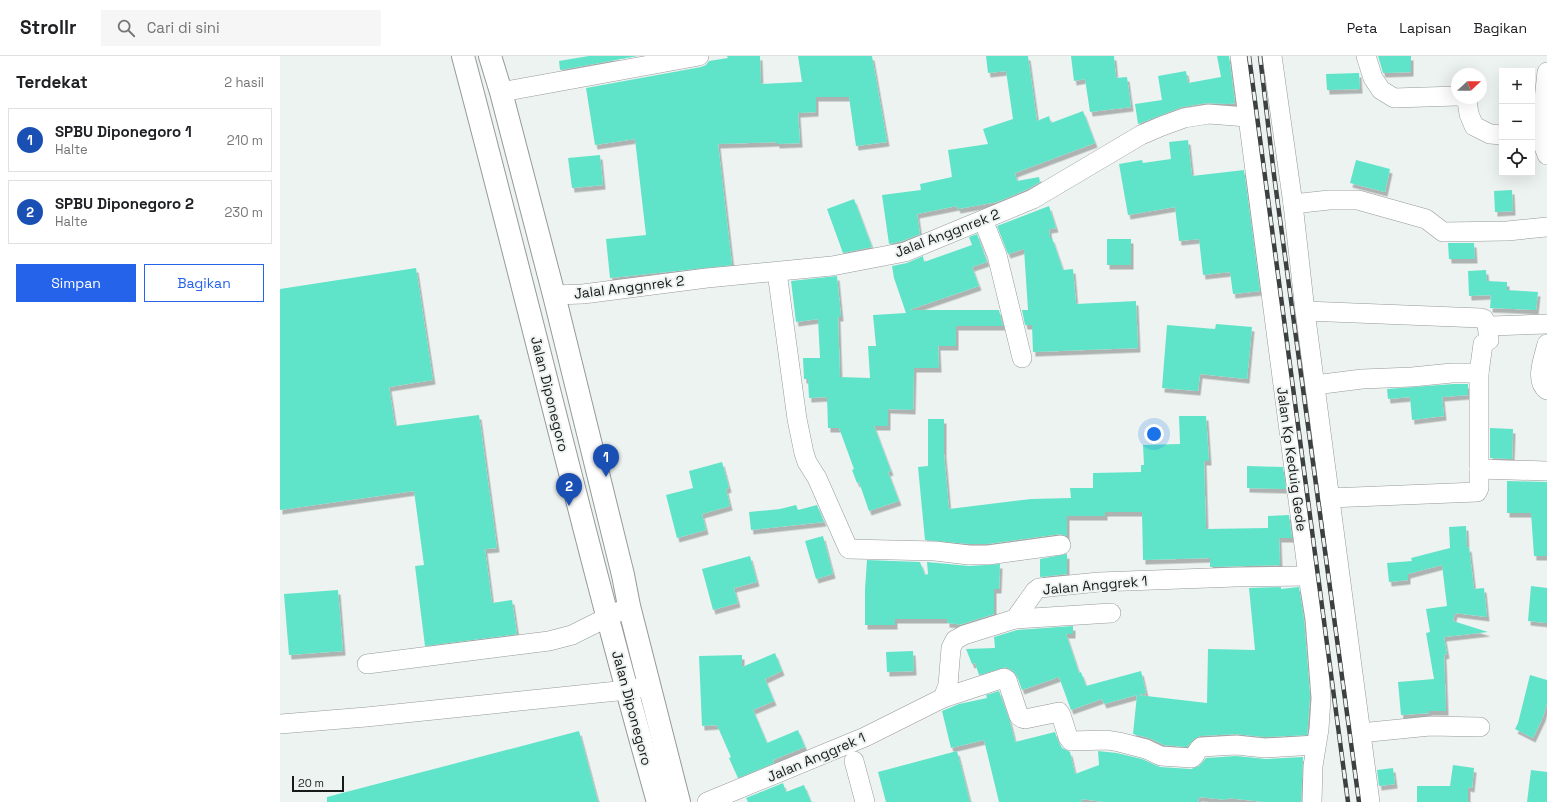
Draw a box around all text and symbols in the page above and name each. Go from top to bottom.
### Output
search box [101,10,381,46]
text: Strollr [20,15,77,40]
icon: search [115,17,137,39]
text: Cari di sini [147,18,220,37]
text: Peta [1347,19,1377,37]
text: Lapisan [1399,19,1451,37]
text: Bagikan [1473,19,1527,37]
north arrow [1451,68,1487,104]
map controls [1499,68,1535,176]
button: + [1499,68,1535,104]
text: Terdekat [16,71,88,93]
text: 2 hasil [224,74,264,91]
button: − [1499,104,1535,140]
text: SPBU Diponegoro 1 [55,122,192,141]
text: 1 [27,132,33,149]
text: 210 m [227,132,263,149]
button: locate [1499,140,1535,176]
text: Halte [55,141,88,158]
text: SPBU Diponegoro 2 [55,194,194,213]
text: 2 [26,204,34,221]
text: 230 m [225,204,263,221]
street label: Jalal Anggnrek 2 [892,205,1002,261]
text: Halte [55,213,88,230]
button: Simpan [16,264,136,302]
button: Bagikan [144,264,264,302]
street label: Jalal Anggnrek 2 [573,271,685,303]
street label: Jalan Diponegoro [527,334,573,454]
street label: Jalan Kp Keduig Gede [1273,386,1311,532]
your location [1144,424,1164,444]
pin: 1 [593,444,619,477]
pin: 2 [556,473,582,506]
street label: Jalan Anggrek 1 [1042,571,1148,599]
street label: Jalan Diponegoro [608,649,656,767]
street label: Jalan Anggrek 1 [764,728,868,786]
scale bar [292,774,344,793]
text: 20 m [298,776,324,790]

